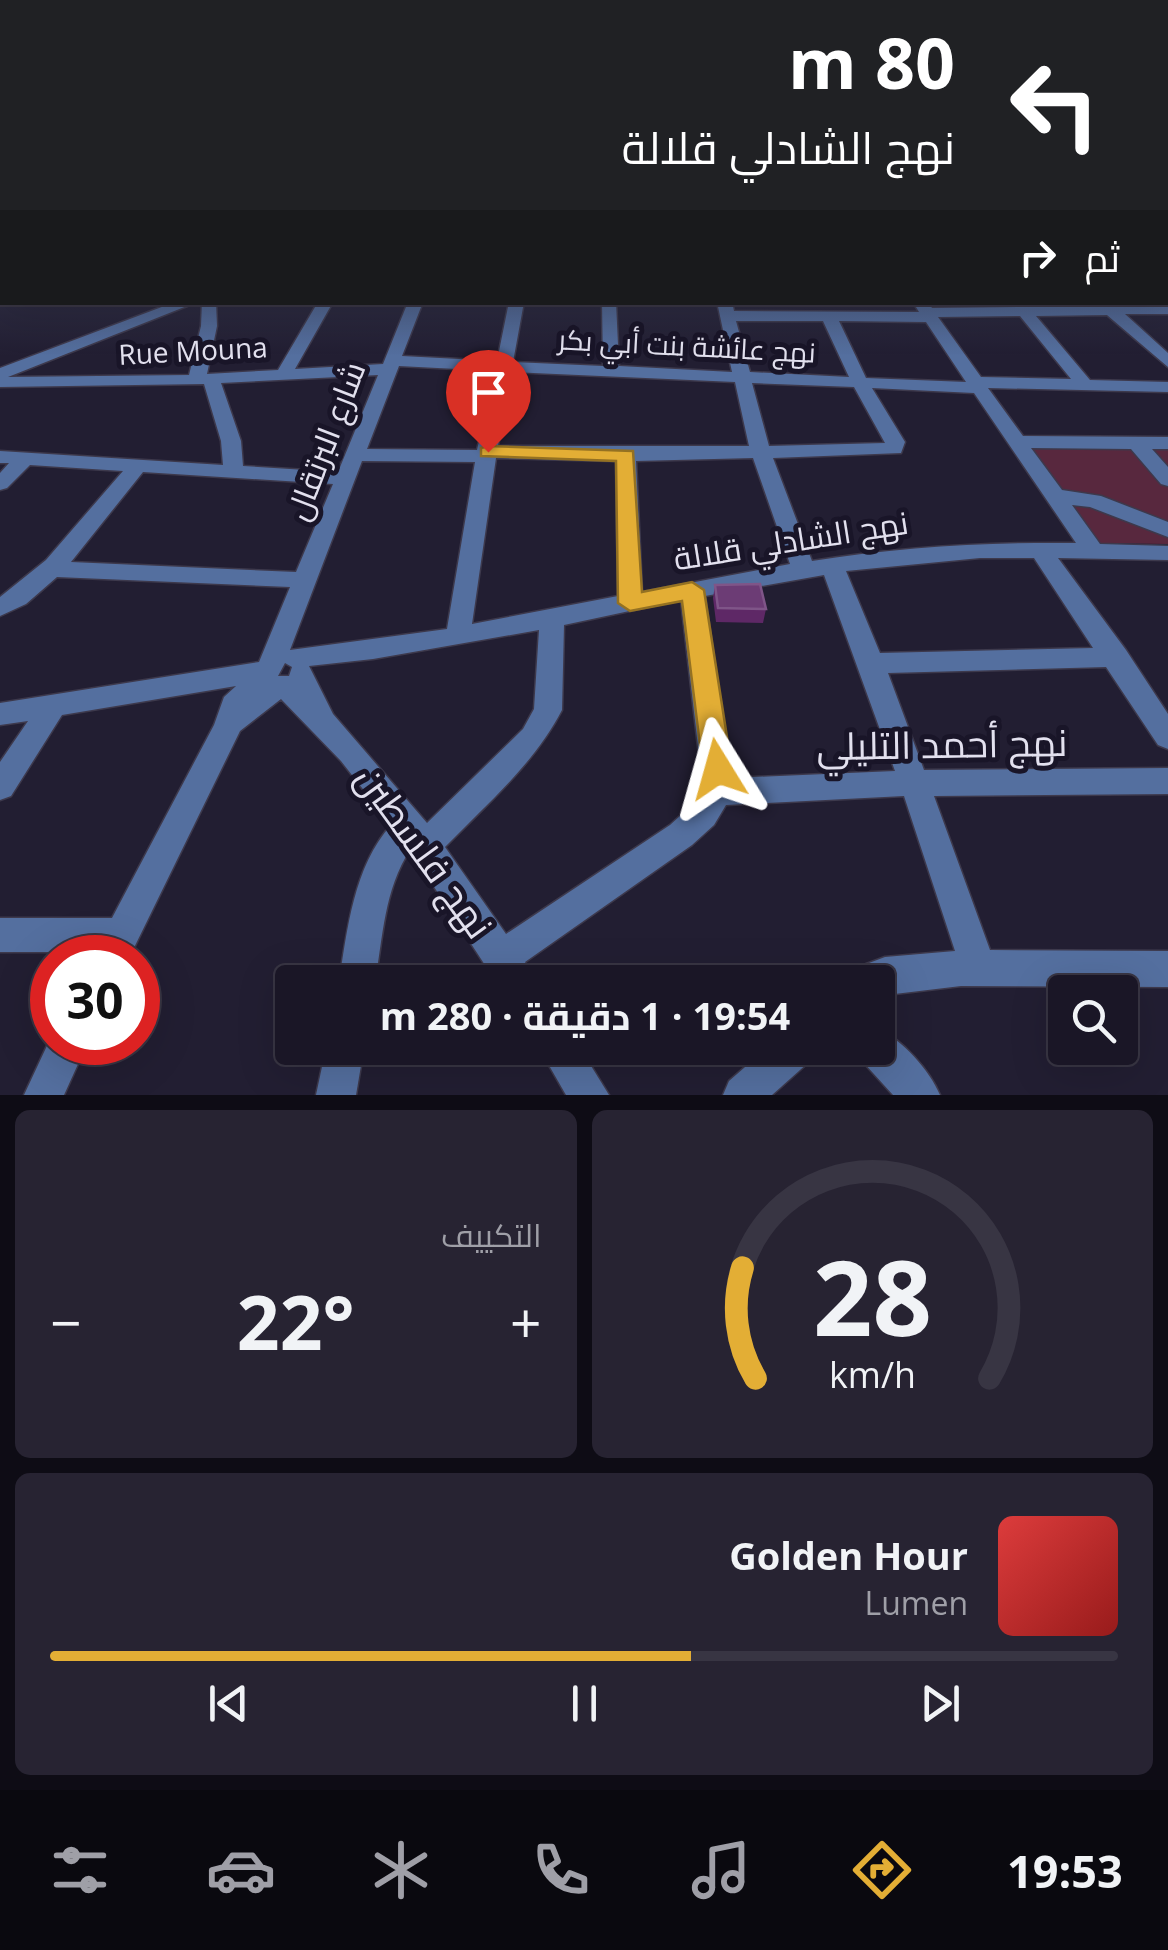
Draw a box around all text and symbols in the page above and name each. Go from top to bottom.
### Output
text: 80 m [788,14,955,110]
icon: left [990,40,1120,170]
text: نهج الشادلي قلالة [622,116,955,177]
icon: right [1010,230,1065,285]
text: ثم [1085,231,1120,283]
street label: نهج عائشة بنت أبي بكر [555,319,817,375]
street label: Rue Mouna [117,327,269,373]
pin [446,350,531,453]
street label: شارع البرتقال [275,355,376,527]
icon: arrive [461,365,516,420]
street label: نهج الشادلي قلالة [670,500,912,584]
street label: نهج أحمد التليلي [816,715,1068,777]
position arrow [666,717,770,821]
street label: نهج فلسطين [344,754,506,949]
speed limit sign: 30 [30,935,160,1065]
map controls [1048,975,1138,1065]
button: search [1048,975,1138,1065]
text: 19:54 · 1 دقيقة · 280 m [380,989,790,1041]
text: التكييف [441,1213,542,1256]
text: 28 [813,1225,932,1366]
text: 22° [237,1270,355,1372]
text: − [50,1284,81,1359]
text: + [510,1284,541,1359]
text: km/h [829,1350,916,1398]
text: Golden Hour [729,1529,968,1581]
text: Lumen [864,1581,968,1624]
icon: previous [201,1676,256,1731]
icon: pause [557,1676,612,1731]
icon: next [913,1676,968,1731]
icon: filters [45,1835,115,1905]
icon: car [206,1835,276,1905]
icon: climate [366,1835,436,1905]
icon: phone [526,1835,596,1905]
icon: music [686,1835,756,1905]
icon: directions [847,1835,917,1905]
text: 19:53 [1007,1840,1123,1901]

